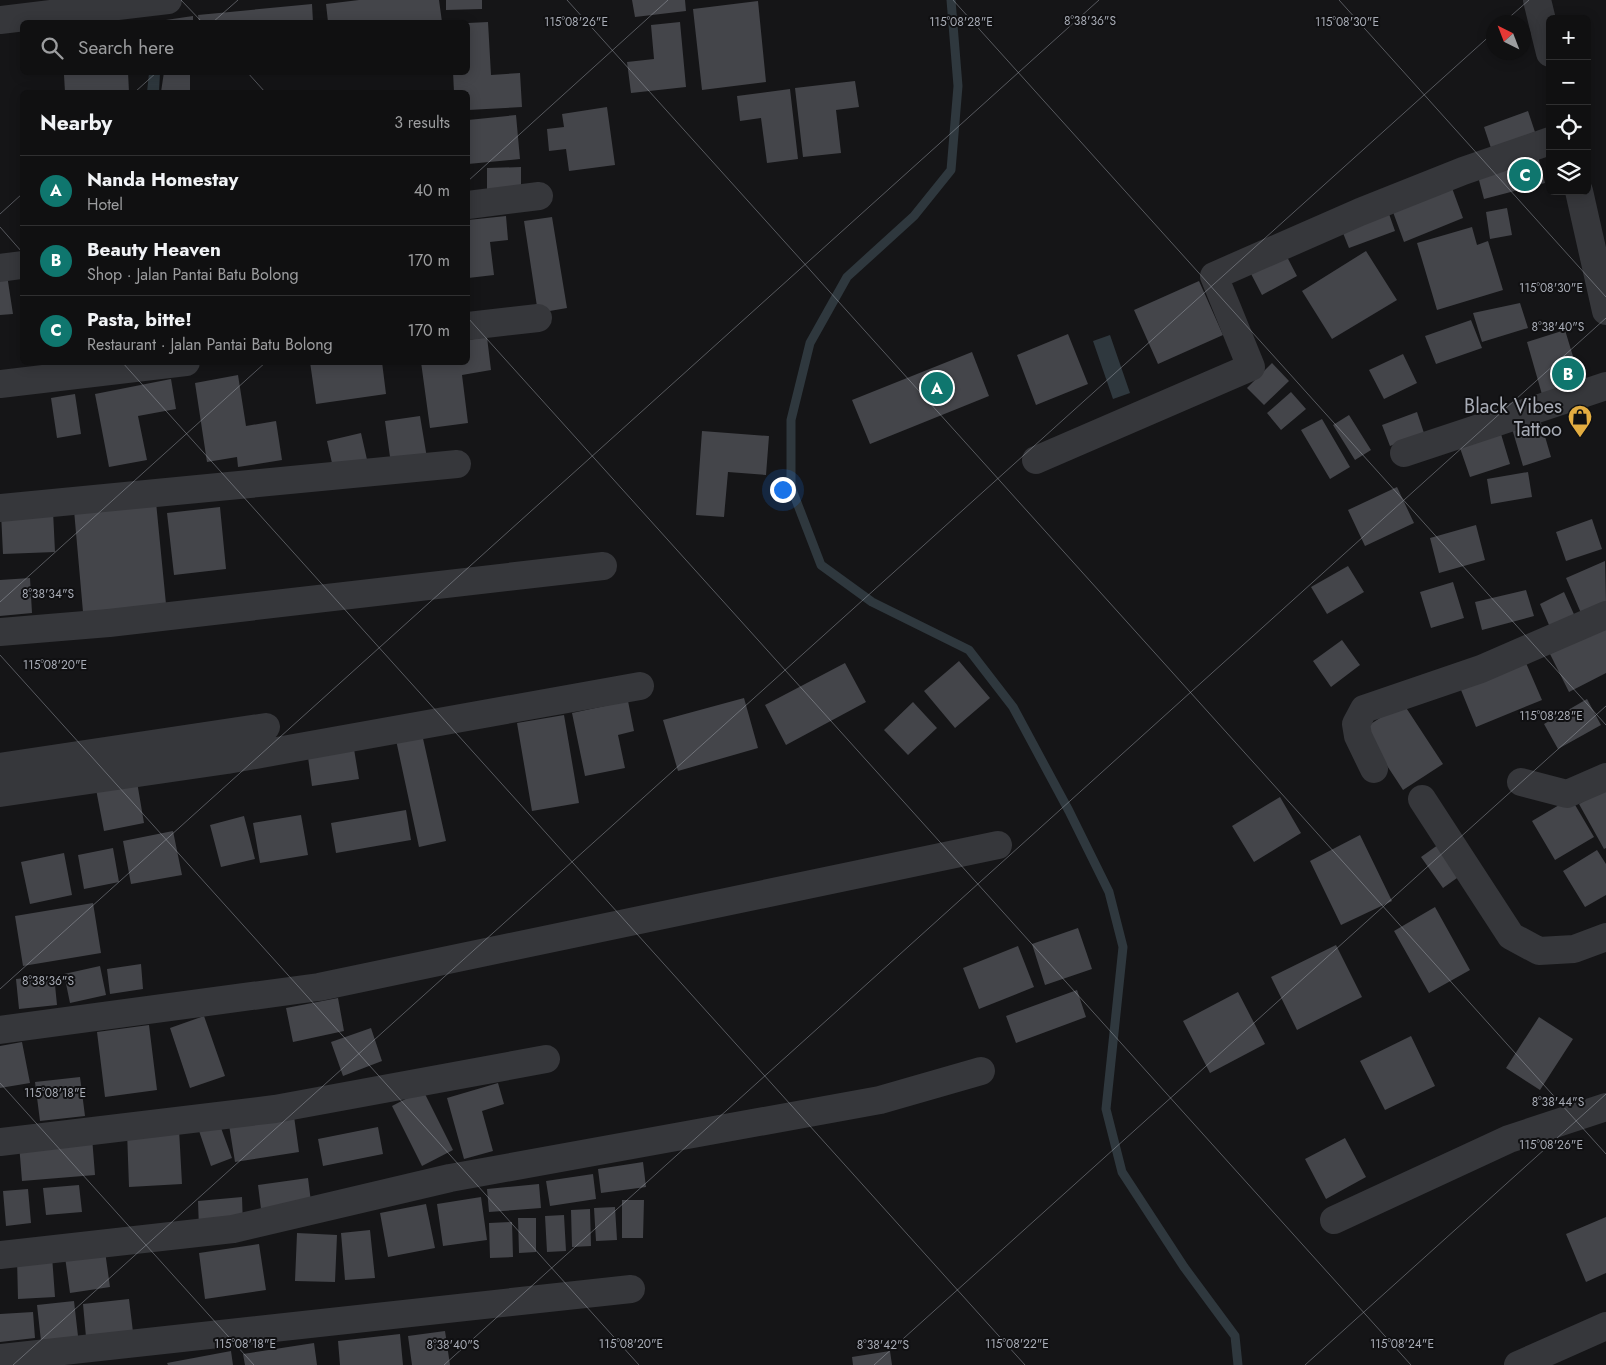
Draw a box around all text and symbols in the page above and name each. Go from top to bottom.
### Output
text: 8°38'36"S [1064,12,1116,30]
text: 115°08'26"E [544,13,608,31]
text: 115°08'28"E [929,13,993,31]
text: 115°08'30"E [1315,13,1379,31]
north arrow [1486,15,1531,60]
map controls [1546,15,1591,195]
button: + [1546,15,1591,60]
search box [20,20,470,75]
icon: search [38,34,66,62]
text: Search here [78,34,174,61]
button: − [1546,60,1591,105]
button: locate [1546,105,1591,150]
text: Nearby [40,108,112,138]
text: 3 results [394,111,450,134]
button: layers [1546,150,1591,195]
pin: C [1509,156,1541,194]
text: Nanda Homestay [87,166,238,193]
text: A [50,179,62,202]
text: 40 m [414,179,450,202]
text: Hotel [87,193,123,216]
text: Beauty Heaven [87,236,221,263]
text: B [51,249,61,272]
text: 170 m [408,249,450,272]
text: Shop · Jalan Pantai Batu Bolong [87,263,299,286]
text: 115°08'30"E [1519,279,1583,297]
text: Pasta, bitte! [87,306,192,333]
text: 8°38'40"S [1532,318,1585,336]
text: C [50,319,62,342]
text: 170 m [408,319,450,342]
text: Restaurant · Jalan Pantai Batu Bolong [87,333,333,356]
pin: B [1552,355,1584,393]
pin: A [921,369,953,407]
place label: Black Vibes Tattoo [1464,392,1562,444]
shop icon: Black Vibes Tattoo [1567,404,1593,438]
your location [770,477,796,503]
text: 8°38'34"S [22,585,74,603]
text: 115°08'20"E [23,656,87,674]
text: 115°08'28"E [1519,707,1583,725]
text: 8°38'36"S [22,972,74,990]
text: 115°08'18"E [24,1084,86,1102]
text: 8°38'44"S [1532,1093,1585,1111]
text: 115°08'26"E [1519,1136,1583,1154]
text: 115°08'18"E [214,1335,276,1353]
text: 115°08'20"E [599,1335,663,1353]
text: 115°08'22"E [985,1335,1049,1353]
text: 115°08'24"E [1370,1335,1434,1353]
text: 8°38'40"S [427,1336,480,1354]
text: 8°38'42"S [857,1336,910,1354]

